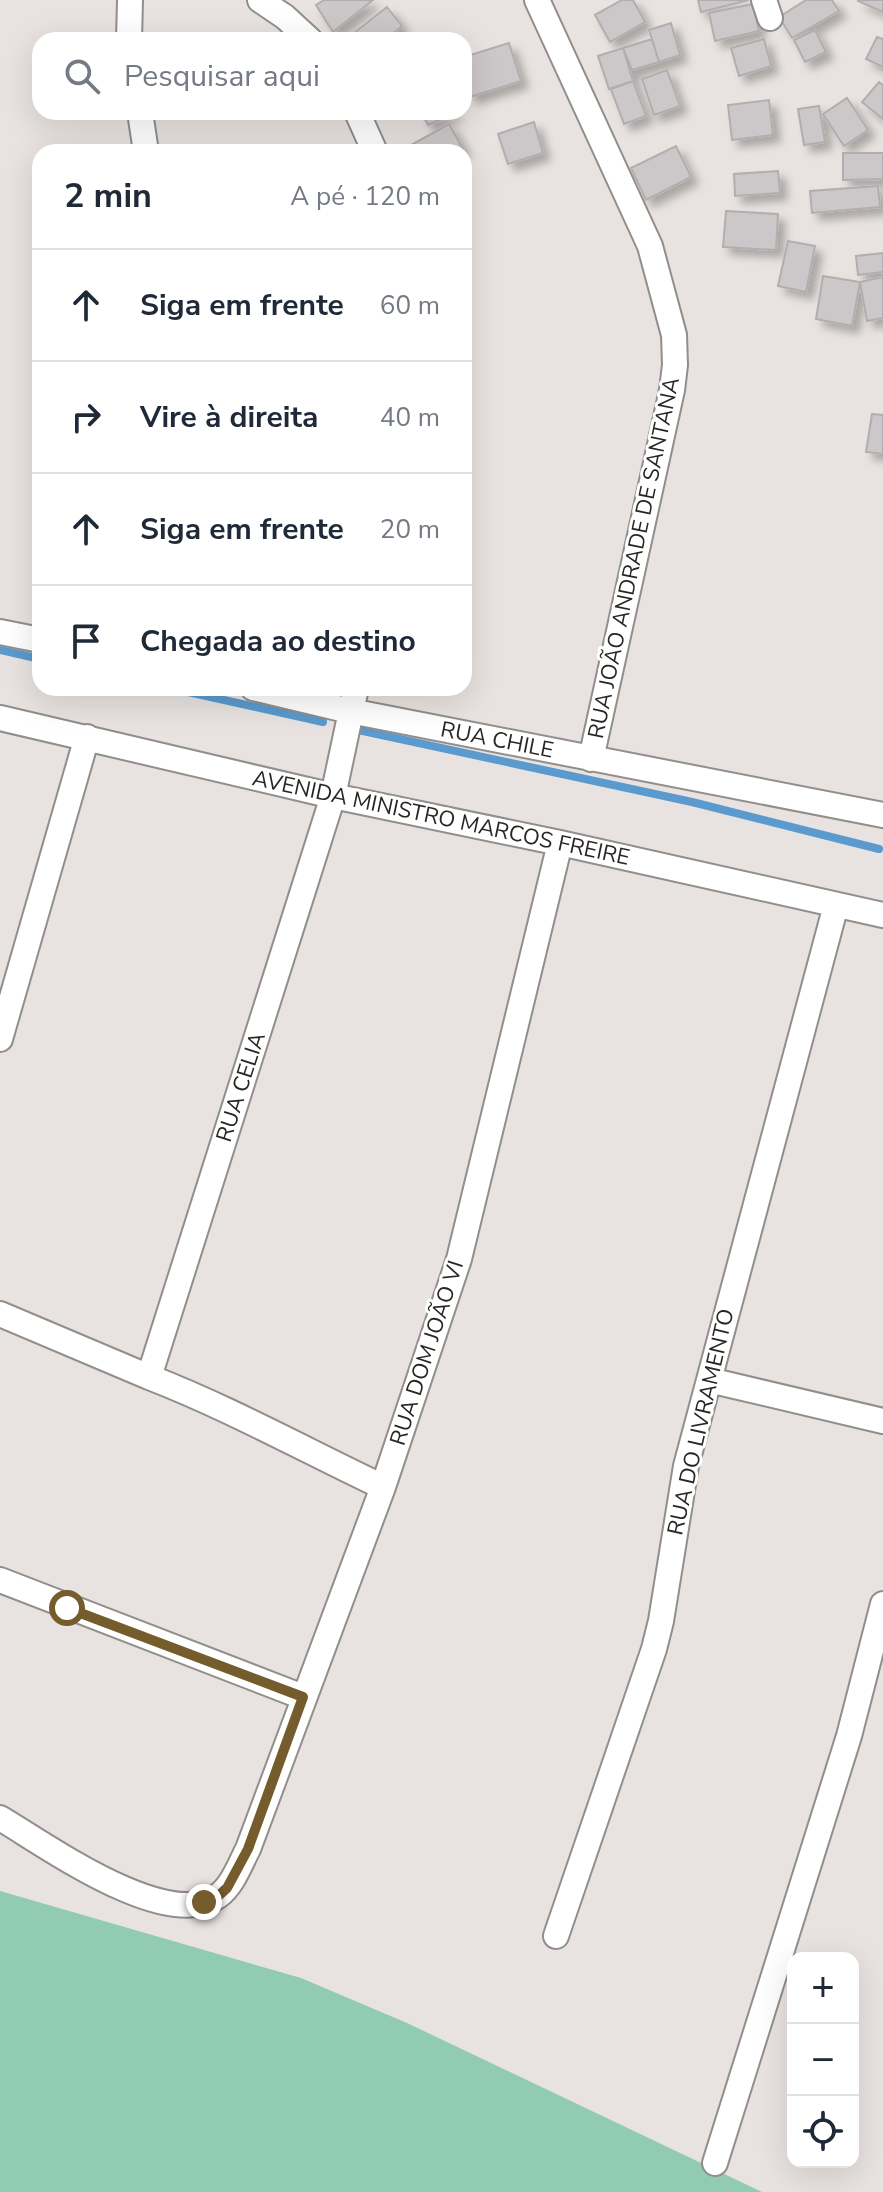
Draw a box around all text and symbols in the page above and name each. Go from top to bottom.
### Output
search box [32,32,472,120]
icon: search [60,54,104,98]
text: Pesquisar aqui [124,56,320,97]
text: 2 min [64,173,152,219]
text: A pé · 120 m [290,179,440,214]
icon: ahead [64,283,108,327]
text: Siga em frente [140,285,344,326]
text: 60 m [380,288,440,323]
street label: RUA JOÃO ANDRADE DE SANTANA [581,374,687,742]
icon: right [64,395,108,439]
text: Vire à direita [140,397,318,438]
text: 40 m [380,400,440,435]
icon: ahead [64,507,108,551]
text: Siga em frente [140,509,344,550]
text: 20 m [380,512,440,547]
icon: arrive [64,619,108,663]
text: Chegada ao destino [140,621,416,662]
street label: RUA CHILE [438,714,556,766]
street label: AVENIDA MINISTRO MARCOS FREIRE [250,763,632,873]
street label: RUA CELIA [209,1028,273,1146]
street label: RUA DOM JOÃO VI [383,1257,471,1449]
street label: RUA DO LIVRAMENTO [660,1306,742,1538]
route start [49,1590,85,1626]
route end [186,1884,222,1920]
map controls [787,1952,859,2168]
button: + [787,1952,859,2024]
button: − [787,2024,859,2096]
button: locate [787,2096,859,2168]

